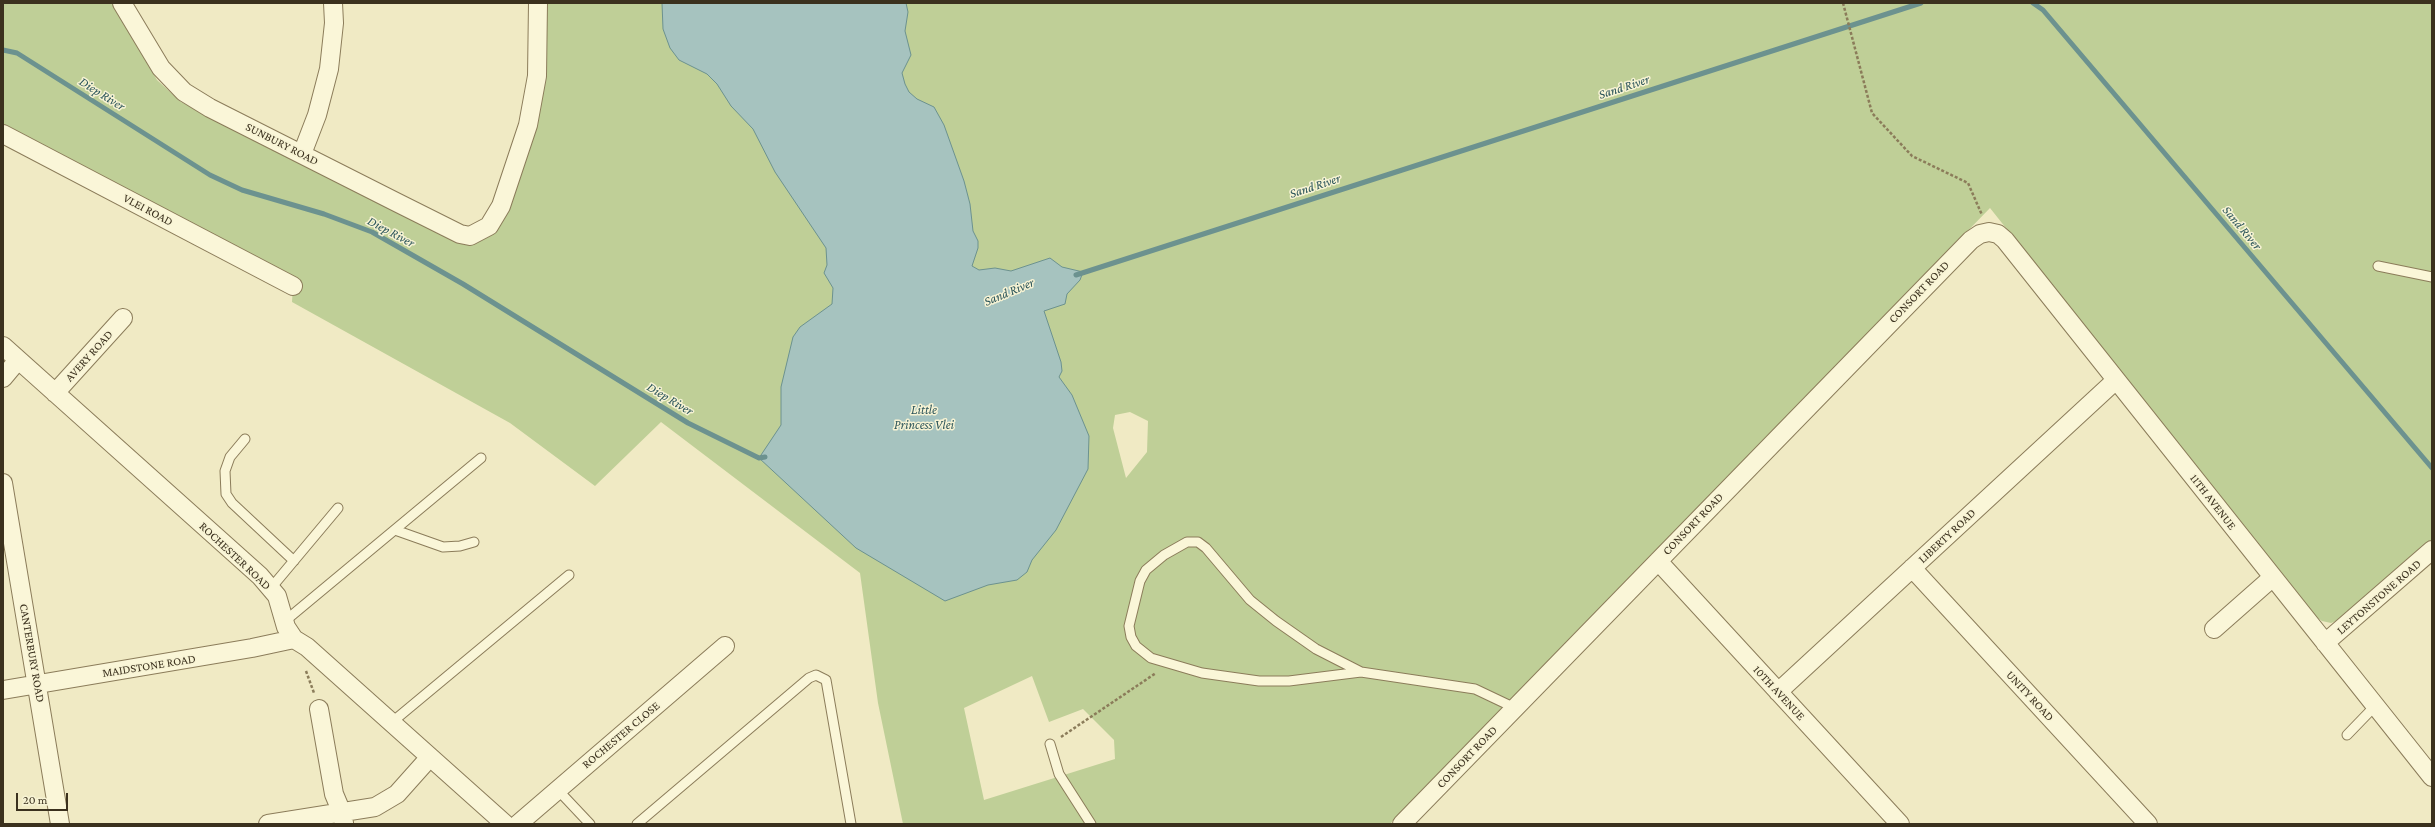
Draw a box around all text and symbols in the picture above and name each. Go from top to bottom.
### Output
water label: Sand River [1596,71,1652,103]
water label: Diep River [76,74,128,114]
street label: SUNBURY ROAD [243,119,321,169]
water label: Sand River [1287,170,1343,202]
street label: VLEI ROAD [121,191,175,229]
water label: Sand River [2219,203,2265,253]
water label: Diep River [365,213,417,251]
street label: CONSORT ROAD [1886,258,1952,326]
water label: Sand River [982,275,1036,309]
street label: AVERY ROAD [62,327,116,385]
water label: Diep River [644,379,696,419]
water label: Little Princess Vlei [894,402,954,433]
street label: 11TH AVENUE [2187,471,2239,533]
street label: CONSORT ROAD [1660,490,1726,558]
street label: LIBERTY ROAD [1915,506,1979,566]
street label: ROCHESTER ROAD [196,519,274,593]
street label: LEYTONSTONE ROAD [2334,556,2424,638]
street label: CANTERBURY ROAD [16,603,48,703]
street label: MAIDSTONE ROAD [101,652,197,680]
street label: 10TH AVENUE [1750,663,1808,723]
street label: UNITY ROAD [2003,668,2057,724]
street label: ROCHESTER CLOSE [579,698,663,772]
street label: CONSORT ROAD [1434,723,1500,791]
scale bar [18,785,70,811]
text: 20 m [23,793,47,807]

